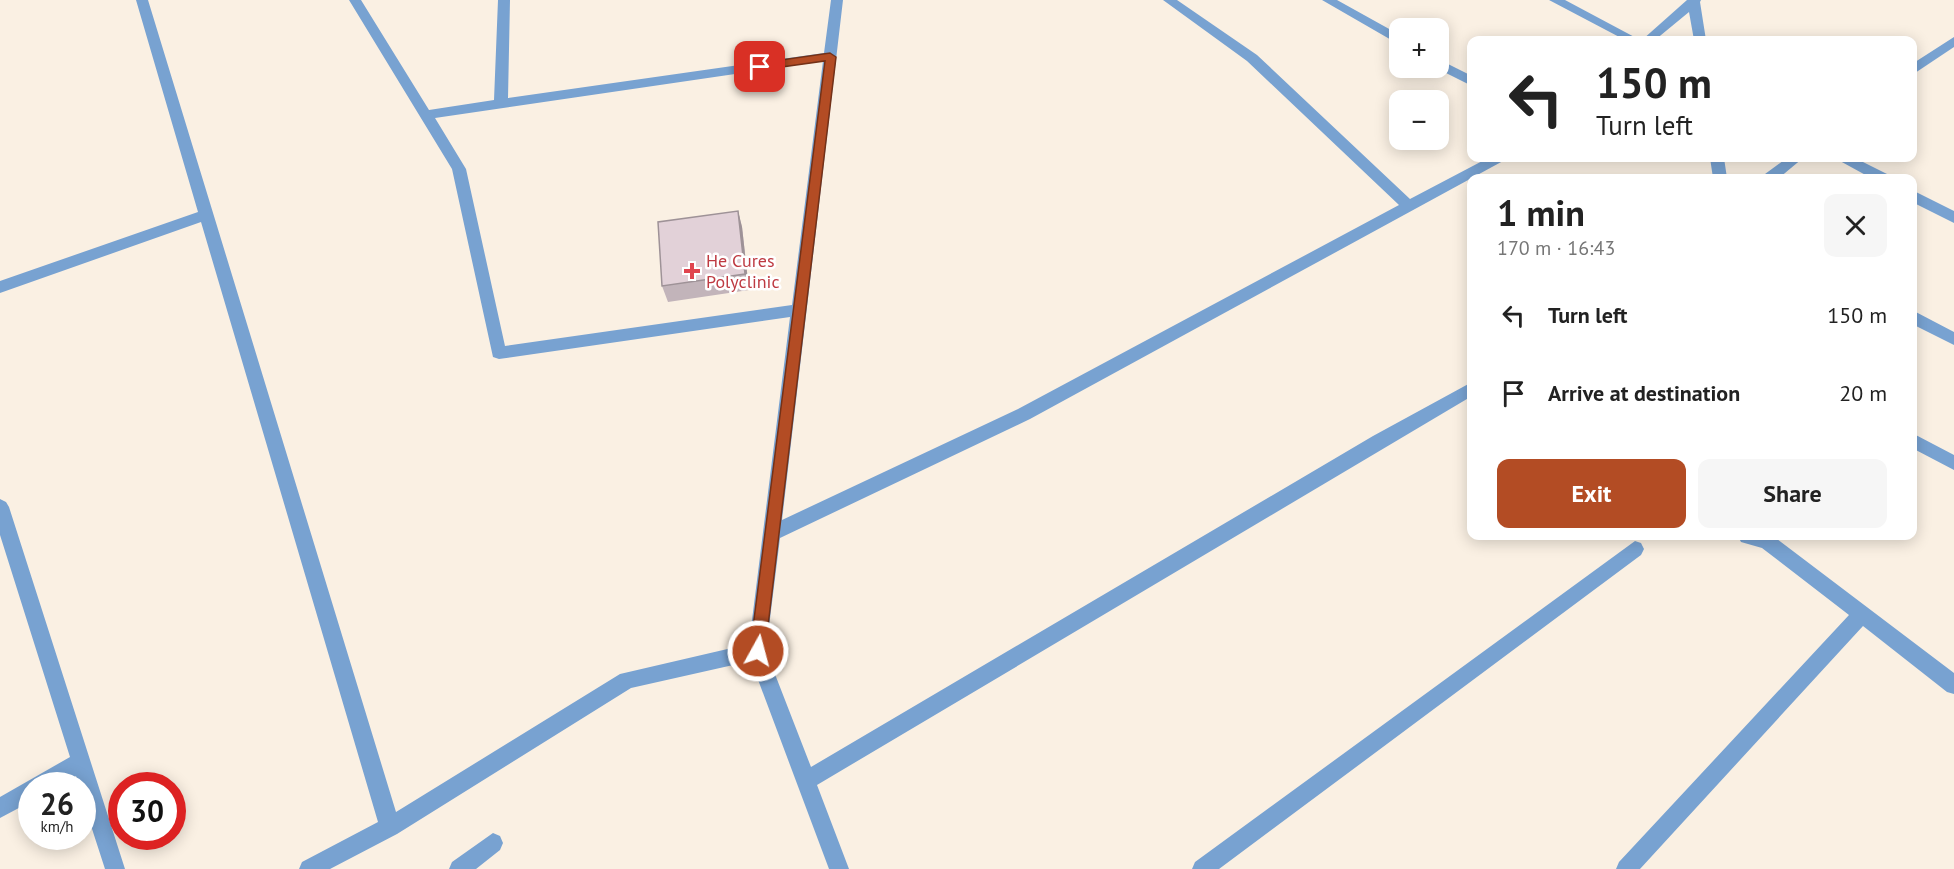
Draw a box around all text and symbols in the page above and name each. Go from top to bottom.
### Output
map controls [1389,18,1449,150]
button: + [1389,18,1449,78]
pin [734,41,785,92]
icon: arrive [743,50,776,83]
text: 150 m [1596,55,1712,110]
icon: left [1497,60,1575,138]
button: − [1389,90,1449,150]
text: Turn left [1596,108,1693,142]
text: 1 min [1497,189,1585,236]
button: close [1824,194,1887,257]
text: 170 m · 16:43 [1497,235,1615,261]
place label: He Cures Polyclinic [706,249,780,293]
marker: He Cures Polyclinic [683,262,701,280]
icon: left [1497,299,1530,332]
text: Turn left [1548,301,1628,329]
text: 150 m [1827,301,1887,329]
icon: arrive [1497,377,1530,410]
text: Arrive at destination [1548,379,1740,407]
text: 20 m [1839,379,1887,407]
button: Exit [1497,459,1686,528]
button: Share [1698,459,1887,528]
position arrow [726,619,790,683]
speed limit sign: 30 [108,772,186,850]
text: 26 [40,784,74,823]
text: km/h [41,817,73,836]

